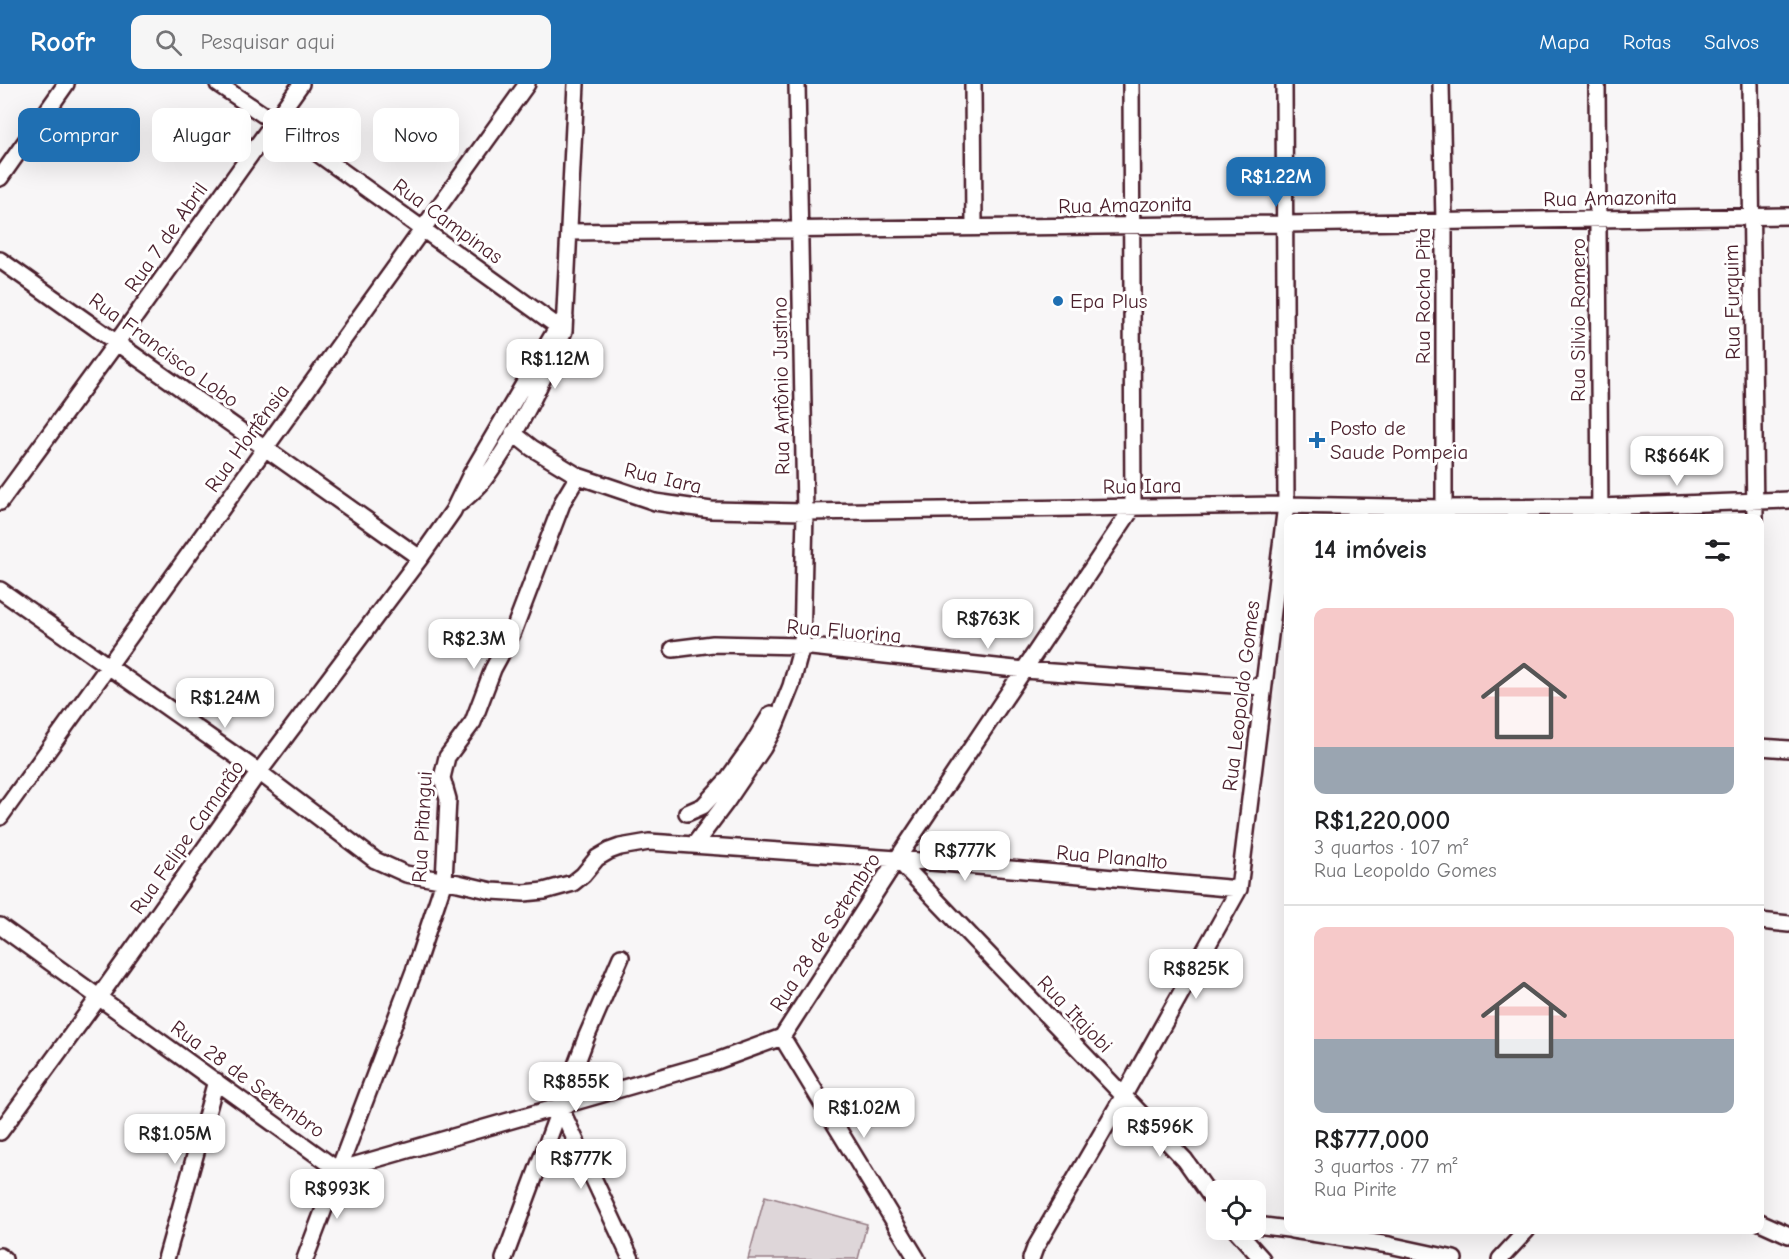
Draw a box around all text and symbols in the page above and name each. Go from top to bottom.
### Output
search box [131,15,551,69]
text: Roofr [30,26,95,58]
icon: search [152,26,185,59]
text: Pesquisar aqui [200,29,335,55]
text: Mapa [1539,30,1590,54]
text: Rotas [1623,30,1671,54]
text: Salvos [1704,30,1759,54]
chip: Comprar [18,108,140,162]
chip: Alugar [152,108,251,162]
chip: Filtros [263,108,361,162]
chip: Novo [373,108,459,162]
pin: R$1.22M [1221,157,1331,208]
text: R$1.22M [1240,165,1312,188]
street label: Rua Campinas [389,173,507,269]
street label: Rua 7 de Abril [120,178,212,296]
street label: Rua Amazonita [1543,185,1677,211]
street label: Rua Amazonita [1058,192,1192,218]
street label: Rua Rocha Pita [1411,228,1435,364]
street label: Rua Silvio Romero [1566,238,1590,402]
street label: Rua Furquim [1719,244,1745,360]
street label: Rua Francisco Lobo [85,288,243,412]
place label: Epa Plus [1070,289,1148,313]
marker: Epa Plus [1051,294,1065,308]
street label: Rua Antônio Justino [767,297,795,475]
pin: R$1.12M [500,339,610,390]
text: R$1.12M [520,347,590,370]
street label: Rua Hortênsia [200,379,294,497]
place label: Posto de Saude Pompeia [1330,416,1468,464]
marker: Posto de Saude Pompeia [1308,431,1326,449]
pin: R$664K [1628,436,1726,487]
text: R$664K [1644,444,1710,467]
street label: Rua Iara [622,457,704,499]
street label: Rua Iara [1102,473,1182,499]
icon: filters [1701,534,1734,567]
text: 14 imóveis [1314,535,1426,565]
pin: R$763K [939,599,1037,650]
street label: Rua Leopoldo Gomes [1217,599,1265,793]
text: R$763K [956,607,1020,630]
street label: Rua Fluorina [786,614,902,648]
pin: R$2.3M [425,619,523,670]
text: R$2.3M [442,627,506,650]
icon: home [1470,647,1578,755]
pin: R$1.24M [170,678,280,729]
text: R$1.24M [190,686,260,709]
street label: Rua Felipe Camarão [125,755,249,919]
street label: Rua Pitangui [407,770,437,884]
text: R$1,220,000 [1314,806,1450,836]
pin: R$777K [916,831,1014,882]
text: 3 quartos · 107 m² [1314,836,1468,859]
text: R$777K [934,839,996,862]
street label: Rua Planalto [1055,840,1169,874]
street label: Rua 28 de Setembro [765,848,885,1016]
text: Rua Leopoldo Gomes [1314,859,1497,882]
pin: R$825K [1147,949,1245,1000]
text: R$825K [1163,957,1229,980]
icon: home [1470,966,1578,1074]
street label: Rua Itajobi [1032,971,1118,1057]
street label: Rua 28 de Setembro [166,1015,330,1143]
pin: R$855K [527,1062,625,1113]
text: R$855K [543,1070,609,1093]
pin: R$1.02M [809,1088,919,1139]
text: R$1.02M [828,1096,900,1119]
pin: R$596K [1111,1107,1209,1158]
pin: R$1.05M [120,1114,230,1165]
text: R$596K [1127,1115,1193,1138]
text: R$1.05M [138,1122,212,1145]
text: R$777,000 [1314,1125,1430,1155]
pin: R$777K [532,1139,630,1190]
text: R$777K [550,1147,612,1170]
text: 3 quartos · 77 m² [1314,1155,1458,1178]
pin: R$993K [288,1169,386,1220]
text: R$993K [304,1177,370,1200]
text: Rua Pirite [1314,1178,1397,1201]
map controls [1206,1180,1266,1240]
button: locate [1206,1180,1266,1240]

